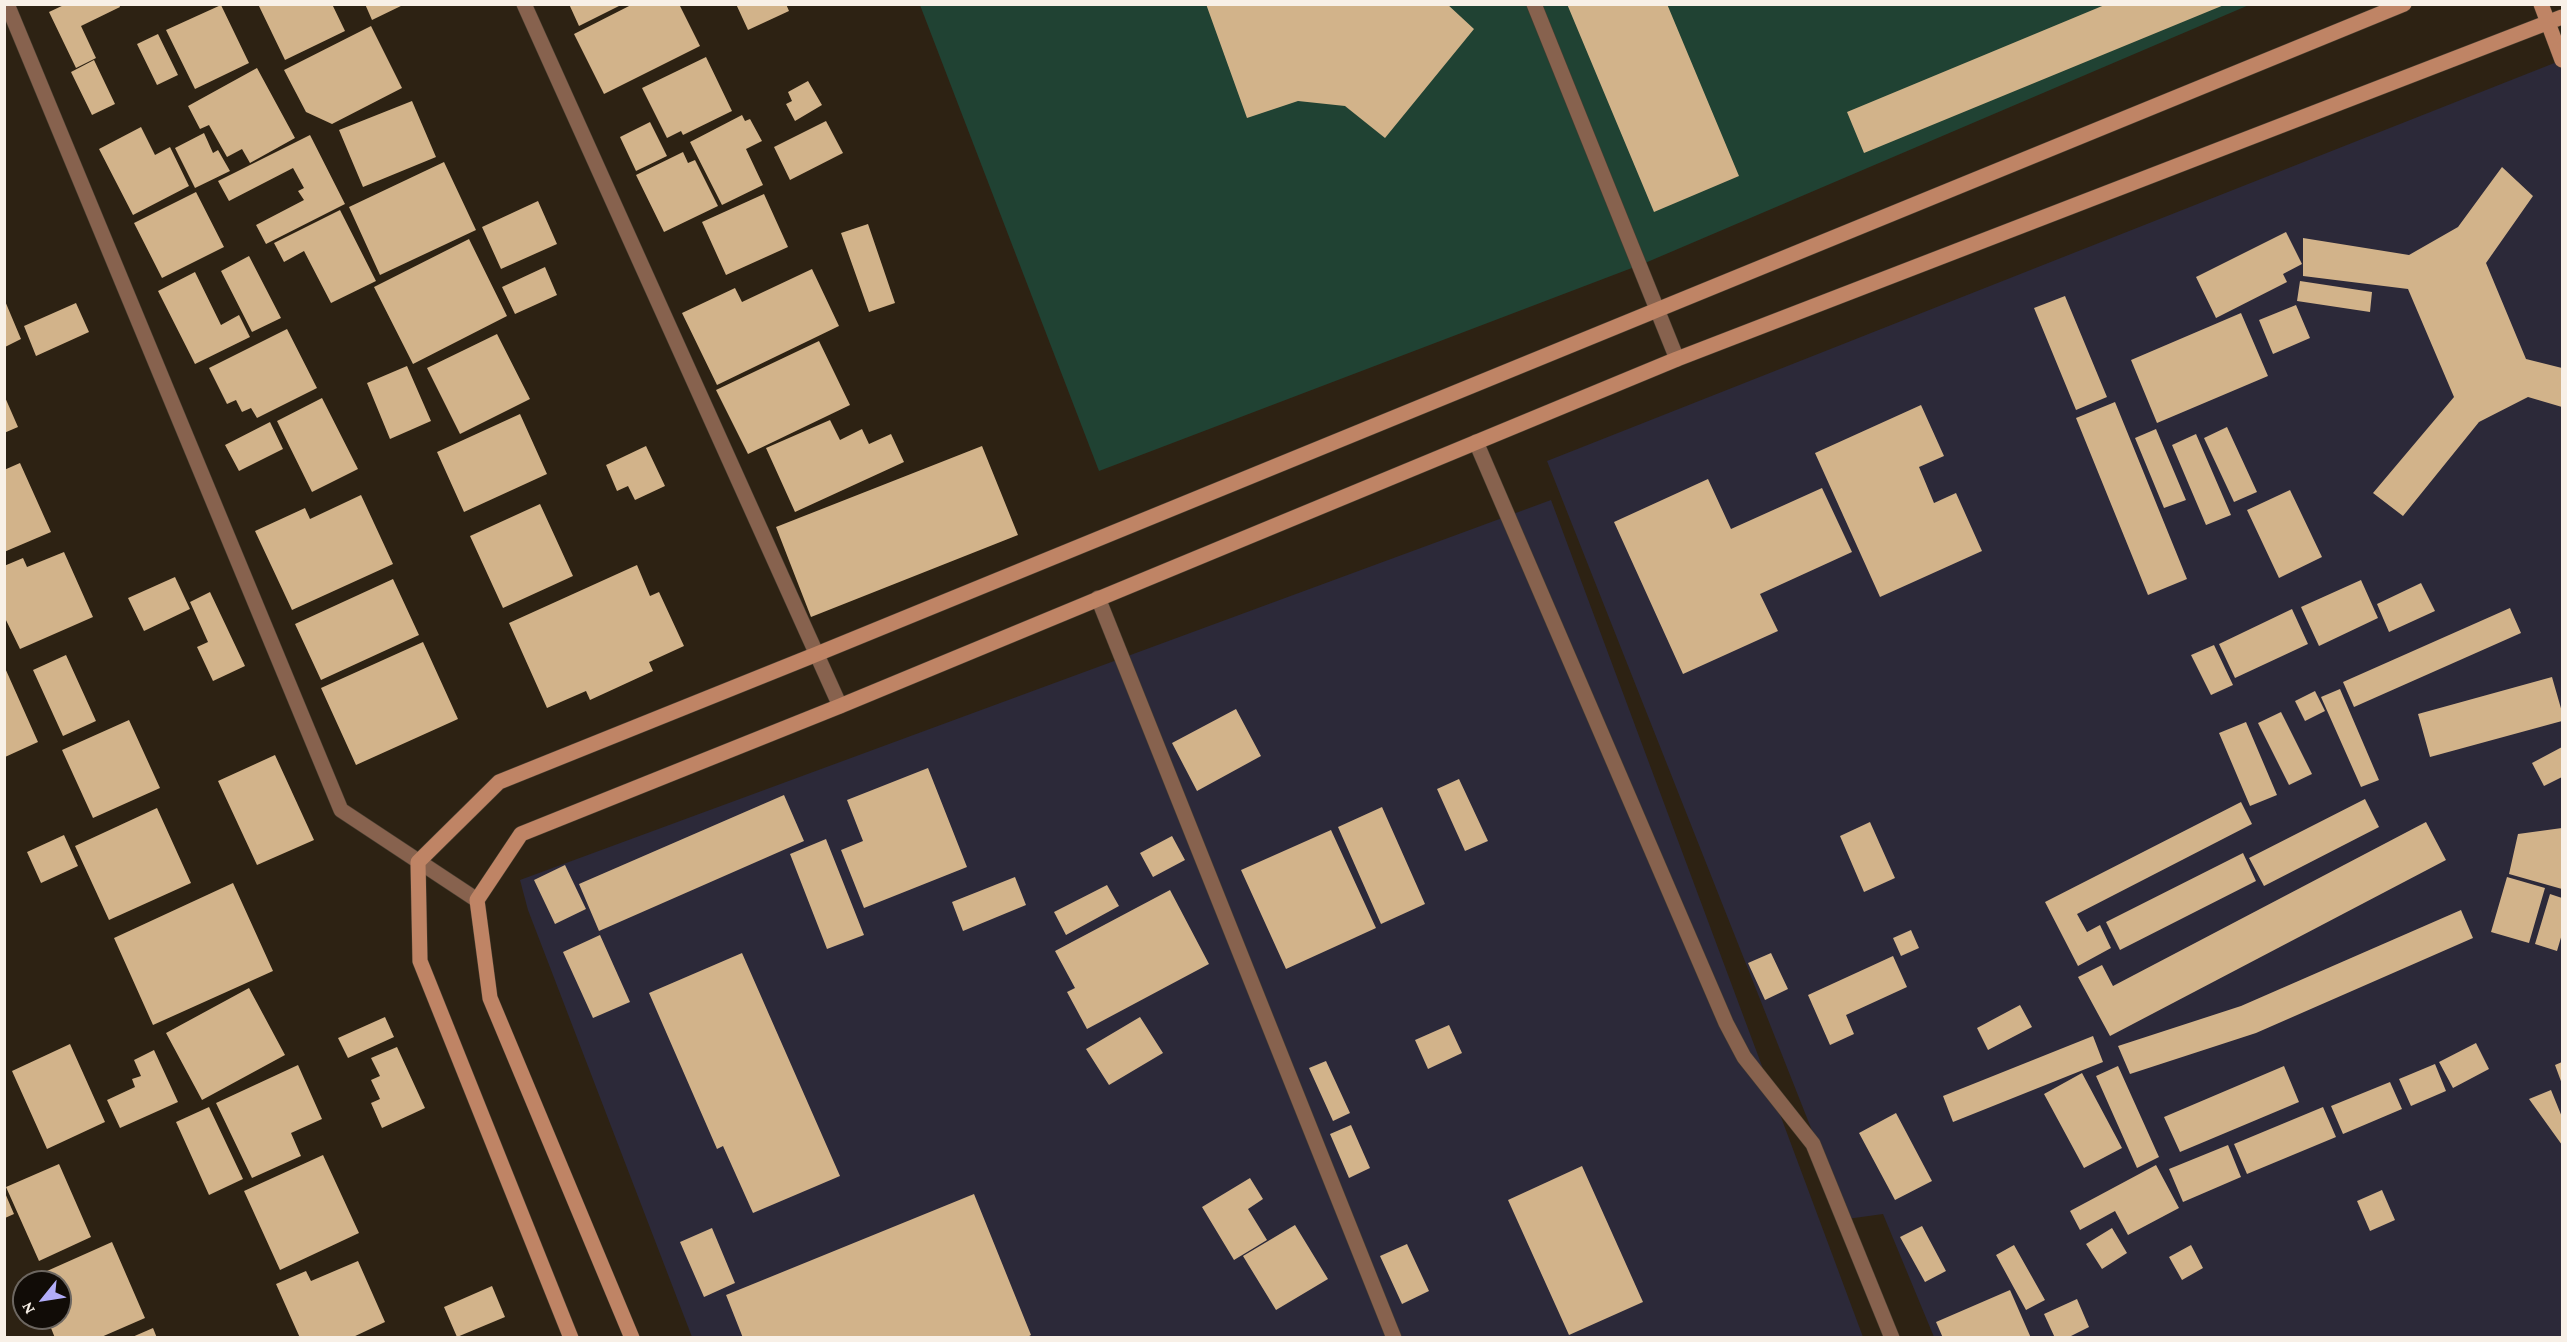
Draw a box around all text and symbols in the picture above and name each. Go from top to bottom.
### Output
north arrow [12,1270,72,1330]
text: N [18,1299,38,1317]

